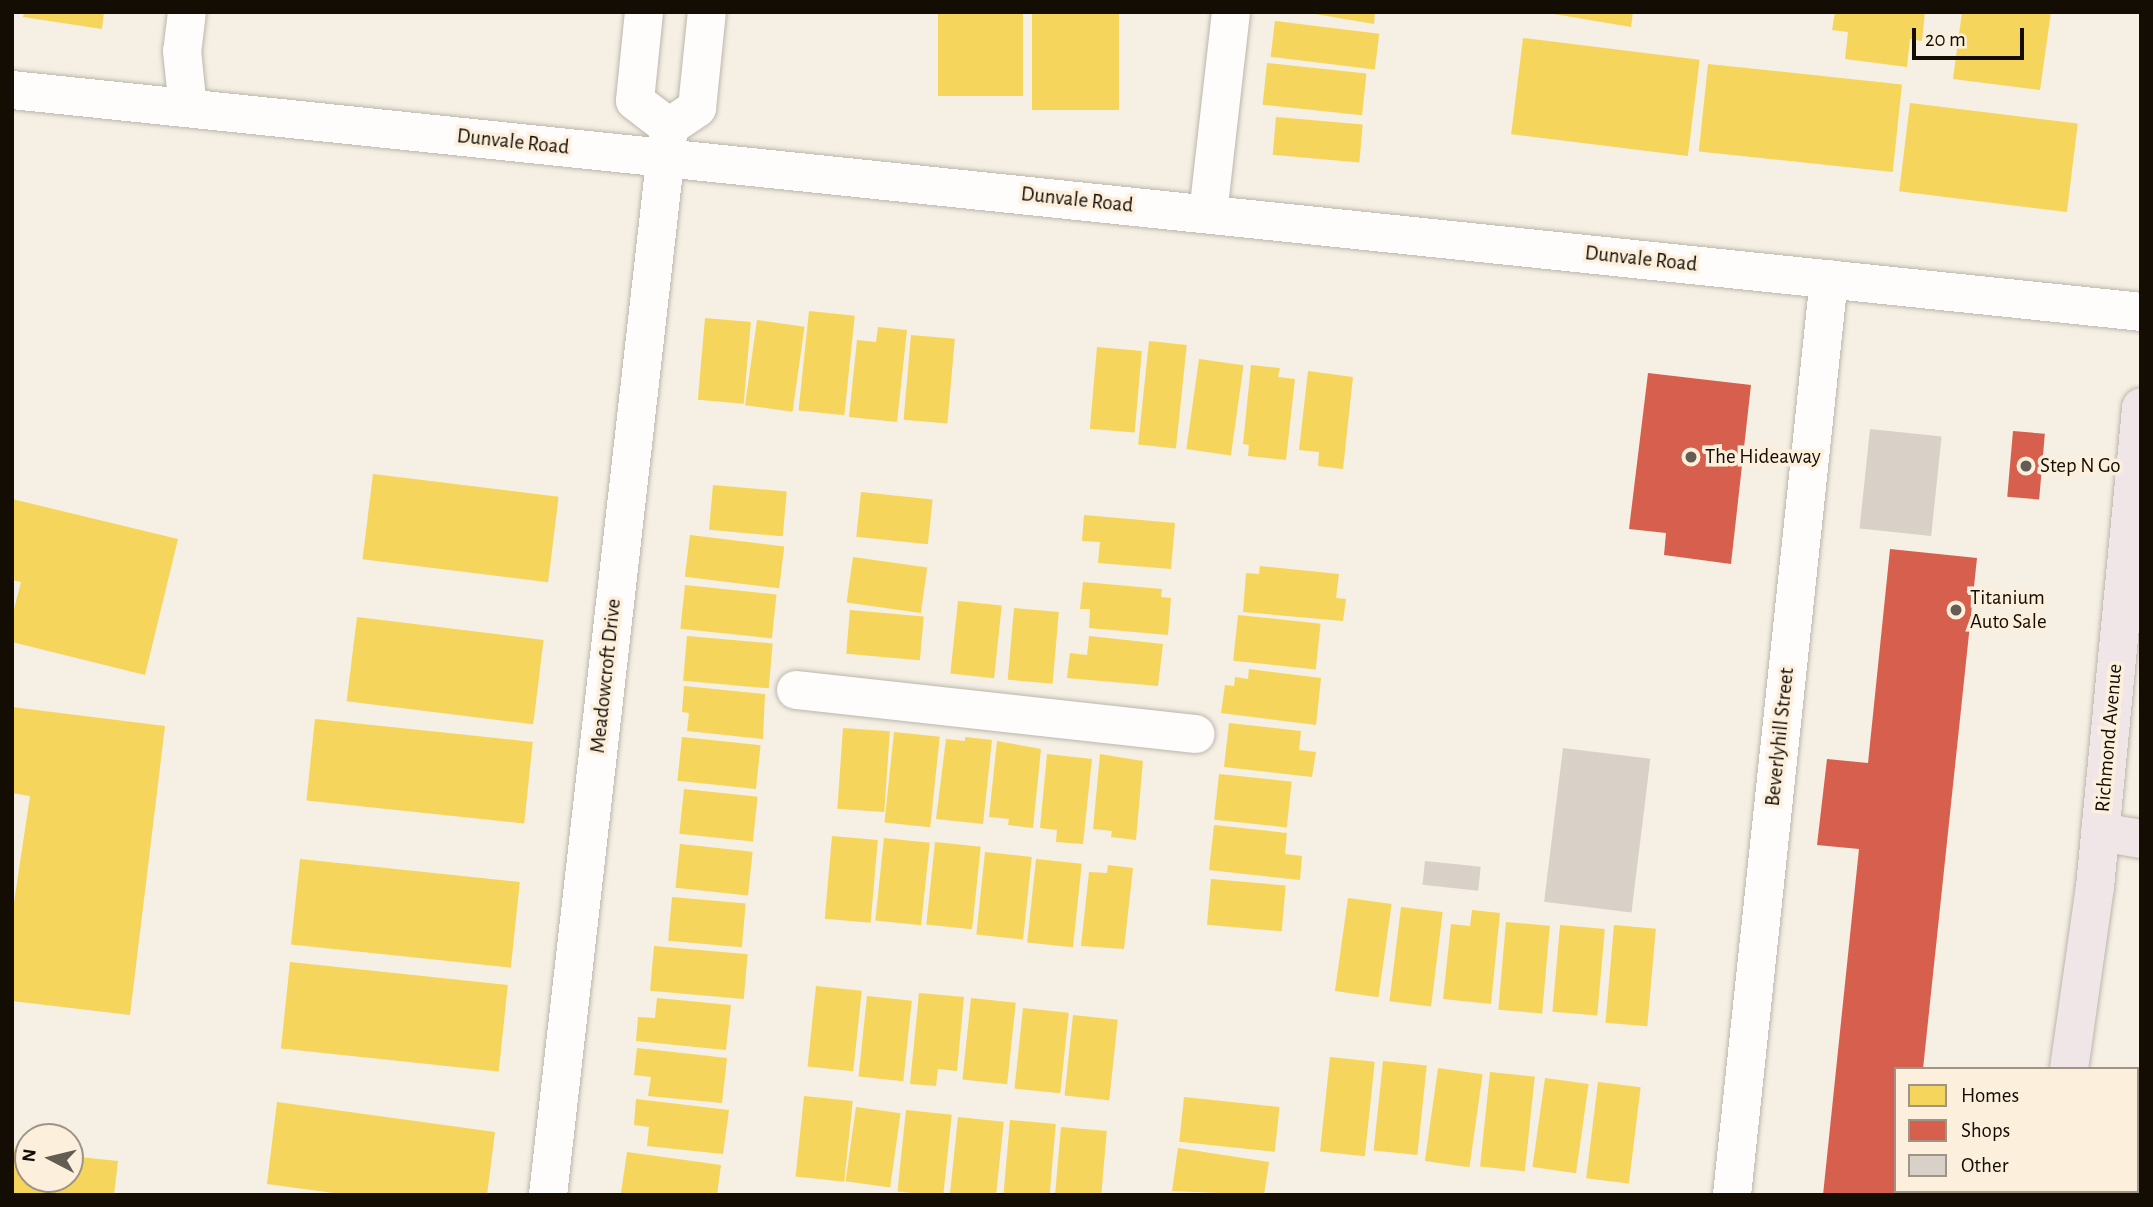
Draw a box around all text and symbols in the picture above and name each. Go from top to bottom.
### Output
scale bar [1915,14,2027,58]
text: 20 m [1925,29,1966,50]
street label: Dunvale Road [456,124,570,160]
street label: Dunvale Road [1020,182,1134,218]
street label: Dunvale Road [1584,241,1698,277]
place label: The Hideaway [1705,444,1821,470]
marker: The Hideaway [1683,449,1699,465]
place label: Step N Go [2040,453,2120,479]
marker: Step N Go [2018,458,2034,474]
place label: Titanium Auto Sale [1970,585,2047,635]
street label: Meadowcroft Drive [585,598,627,754]
marker: Titanium Auto Sale [1948,602,1964,618]
street label: Richmond Avenue [2090,663,2128,813]
street label: Beverlyhill Street [1760,666,1800,808]
legend [1894,1067,2139,1193]
text: Homes [1961,1085,2019,1106]
text: Shops [1961,1120,2010,1141]
north arrow [14,1123,84,1193]
text: N [19,1148,40,1163]
text: Other [1961,1155,2008,1176]

